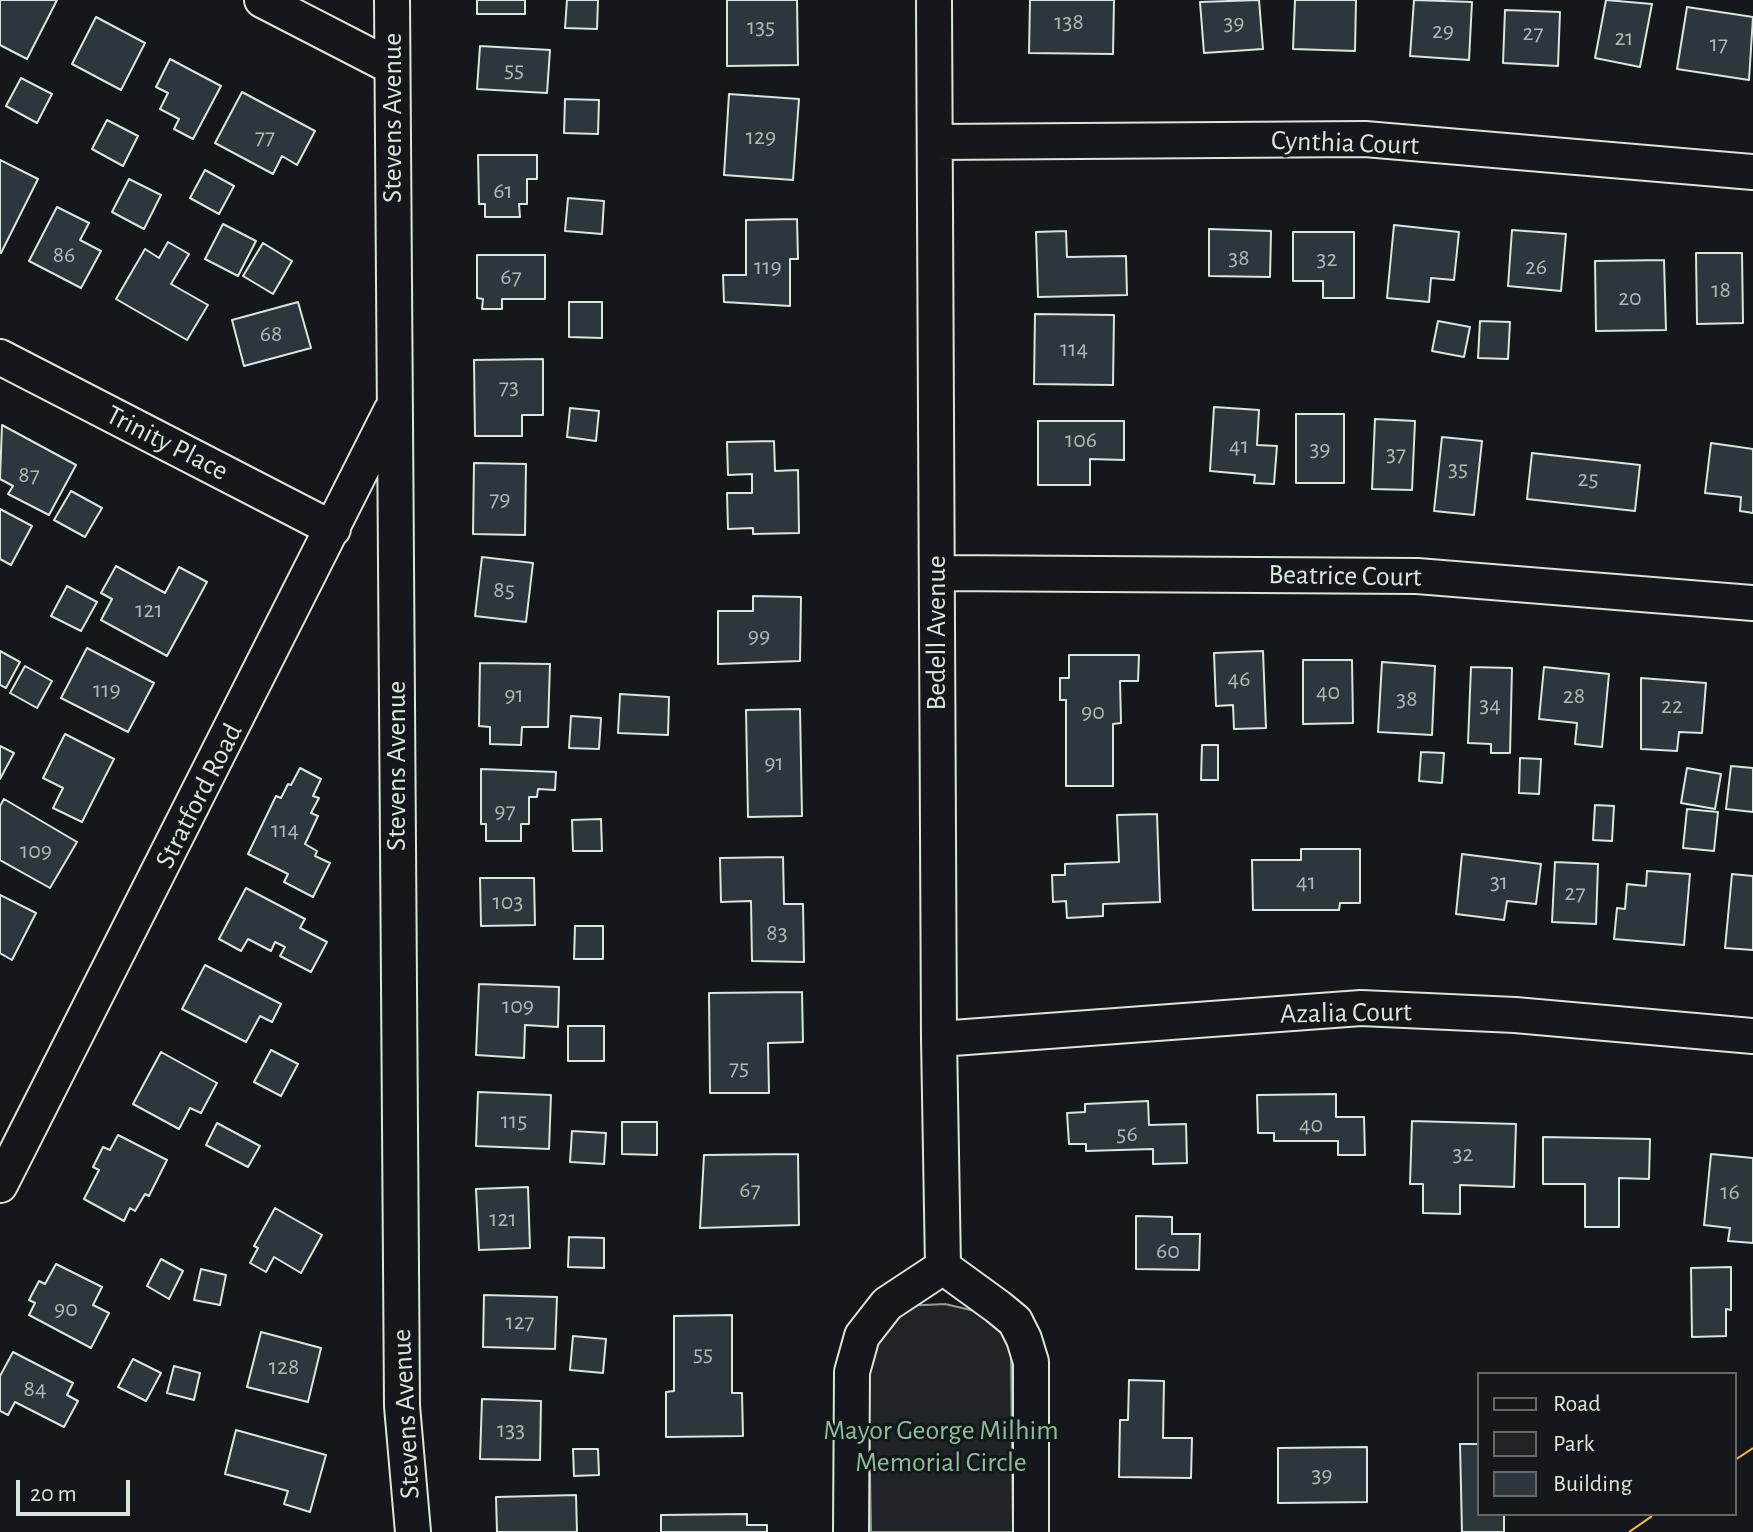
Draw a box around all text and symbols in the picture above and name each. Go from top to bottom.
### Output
house number: 138 [1054,8,1084,36]
house number: 39 [1223,9,1245,37]
house number: 135 [747,13,775,41]
house number: 29 [1432,17,1454,45]
house number: 27 [1523,19,1543,47]
house number: 21 [1614,24,1634,52]
house number: 17 [1710,30,1728,58]
street label: Stevens Avenue [376,33,410,203]
house number: 55 [504,56,524,84]
house number: 77 [255,123,275,151]
house number: 129 [746,123,776,151]
street label: Cynthia Court [1270,124,1420,162]
house number: 61 [493,177,513,205]
house number: 86 [53,241,75,269]
house number: 38 [1228,244,1250,272]
house number: 32 [1317,245,1337,273]
house number: 119 [754,253,782,281]
house number: 26 [1525,253,1547,281]
house number: 67 [500,263,522,291]
house number: 18 [1711,276,1731,304]
house number: 20 [1618,284,1642,312]
house number: 68 [260,320,282,348]
house number: 114 [1060,335,1088,363]
house number: 73 [499,373,519,401]
street label: Trinity Place [100,398,234,488]
house number: 106 [1065,426,1097,454]
house number: 41 [1229,432,1249,460]
house number: 39 [1309,435,1331,463]
house number: 37 [1386,440,1406,468]
house number: 35 [1448,455,1468,483]
house number: 87 [18,461,40,489]
house number: 25 [1578,465,1598,493]
house number: 79 [489,485,511,513]
street label: Bedell Avenue [920,555,954,711]
street label: Beatrice Court [1268,558,1422,594]
house number: 85 [493,576,515,604]
house number: 121 [135,596,163,624]
house number: 99 [748,622,770,650]
house number: 46 [1228,665,1250,693]
house number: 119 [93,676,121,704]
house number: 40 [1316,678,1340,706]
street label: Stevens Avenue [380,681,414,851]
house number: 91 [504,681,524,709]
house number: 28 [1563,682,1585,710]
house number: 38 [1396,685,1418,713]
house number: 34 [1479,691,1501,719]
house number: 22 [1661,692,1683,720]
house number: 90 [1081,698,1105,726]
street label: Stratford Road [148,718,250,874]
house number: 91 [764,749,784,777]
house number: 97 [494,797,516,825]
house number: 114 [271,816,299,844]
house number: 109 [20,837,52,865]
house number: 41 [1296,868,1316,896]
house number: 31 [1490,868,1508,896]
house number: 27 [1565,879,1585,907]
house number: 103 [493,888,523,916]
house number: 83 [766,919,788,947]
house number: 109 [502,992,534,1020]
street label: Azalia Court [1280,995,1412,1031]
house number: 75 [729,1054,749,1082]
house number: 115 [501,1107,527,1135]
house number: 40 [1299,1111,1323,1139]
house number: 56 [1116,1120,1138,1148]
house number: 32 [1453,1140,1473,1168]
house number: 67 [739,1176,761,1204]
house number: 16 [1720,1178,1740,1206]
house number: 121 [489,1205,517,1233]
house number: 60 [1156,1237,1180,1265]
house number: 90 [54,1295,78,1323]
house number: 127 [505,1308,535,1336]
street label: Stevens Avenue [385,1328,427,1500]
house number: 55 [693,1340,713,1368]
house number: 128 [269,1353,299,1381]
legend [1477,1372,1737,1516]
house number: 84 [24,1375,46,1403]
text: Road [1553,1392,1601,1416]
park label: Mayor George Milhim Memorial Circle [823,1414,1059,1480]
house number: 133 [497,1416,525,1444]
text: Park [1553,1432,1594,1456]
house number: 39 [1311,1461,1333,1489]
scale bar [20,1464,134,1514]
text: Building [1553,1472,1632,1496]
text: 20 m [30,1482,77,1506]

